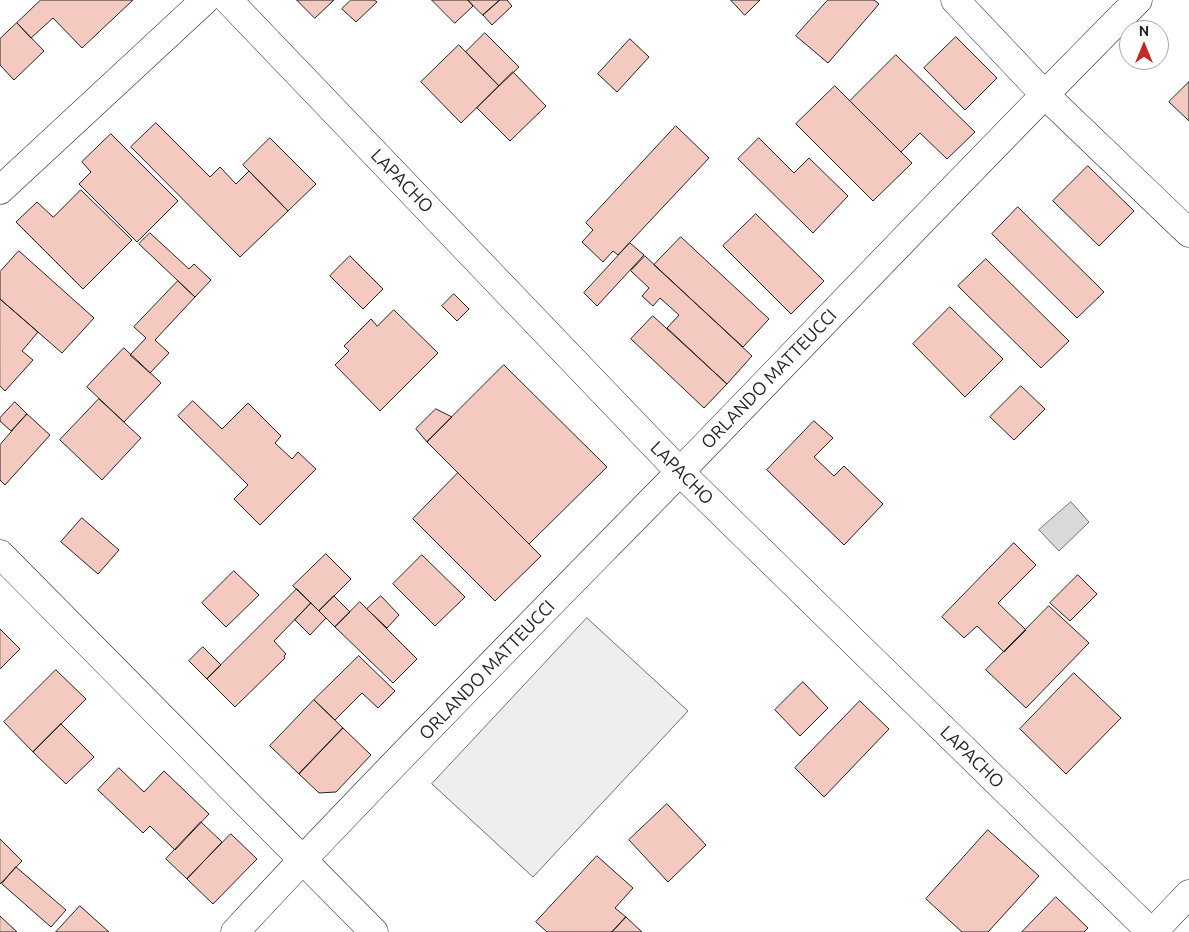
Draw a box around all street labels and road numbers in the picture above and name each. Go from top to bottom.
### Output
street label: LAPACHO [366,145,438,217]
street label: ORLANDO MATTEUCCI [697,305,841,453]
street label: LAPACHO [646,437,718,509]
street label: ORLANDO MATTEUCCI [415,596,559,744]
street label: LAPACHO [936,721,1008,793]

